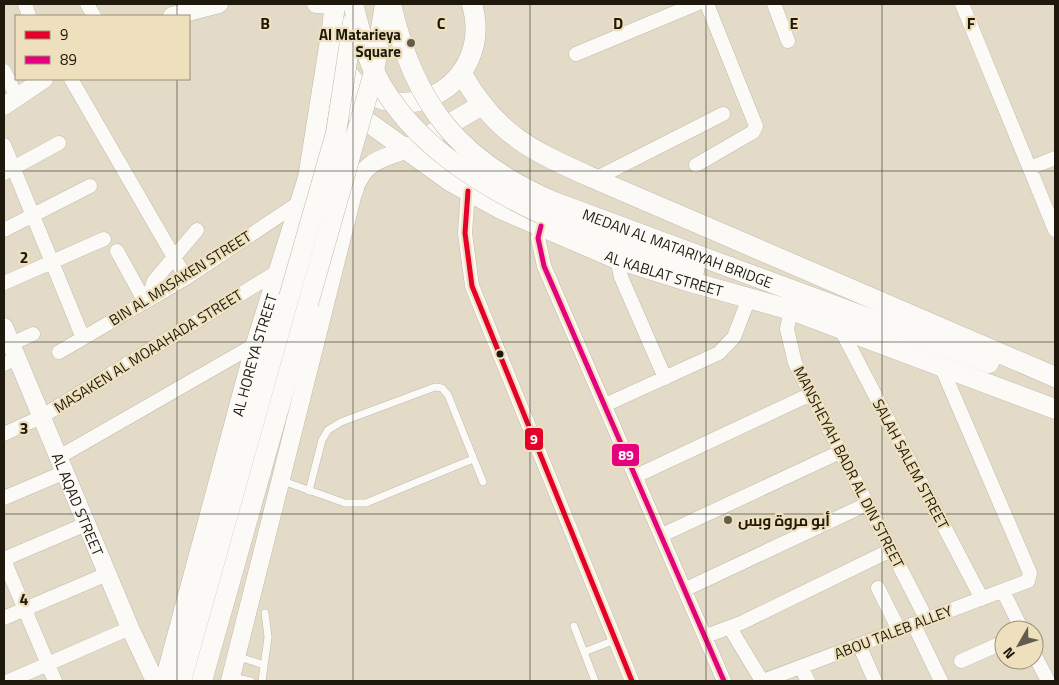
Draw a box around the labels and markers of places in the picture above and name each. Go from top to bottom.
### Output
place label: Al Matarieya Square [319,23,401,63]
marker: Al Matarieya Square [405,37,417,49]
unlabelled marker [495,349,505,359]
place label: أبو مروة وبس [738,509,830,532]
marker: أبو مروة وبس [722,514,734,526]

